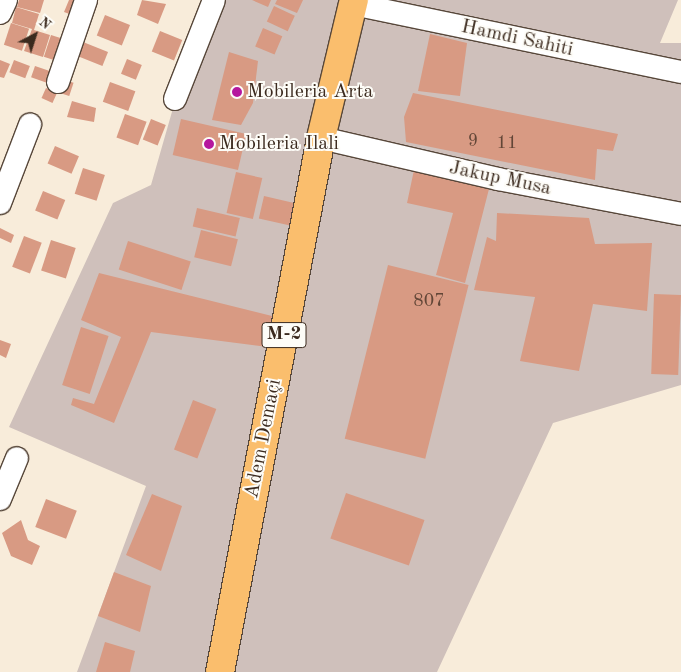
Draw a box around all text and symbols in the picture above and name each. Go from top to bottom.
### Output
north arrow [10,10,60,60]
text: N [36,15,53,32]
street label: Hamdi Sahiti [459,15,575,63]
place label: Mobileria Arta [247,80,373,104]
marker: Mobileria Arta [231,86,243,98]
house number: 9 [468,130,478,152]
place label: Mobileria Ilali [219,132,339,156]
house number: 11 [497,132,517,154]
marker: Mobileria Ilali [203,138,215,150]
street label: Jakup Musa [447,156,553,202]
house number: 807 [413,290,445,312]
road number: M-2 [262,318,306,352]
street label: Adem Demaçi [241,377,287,501]

